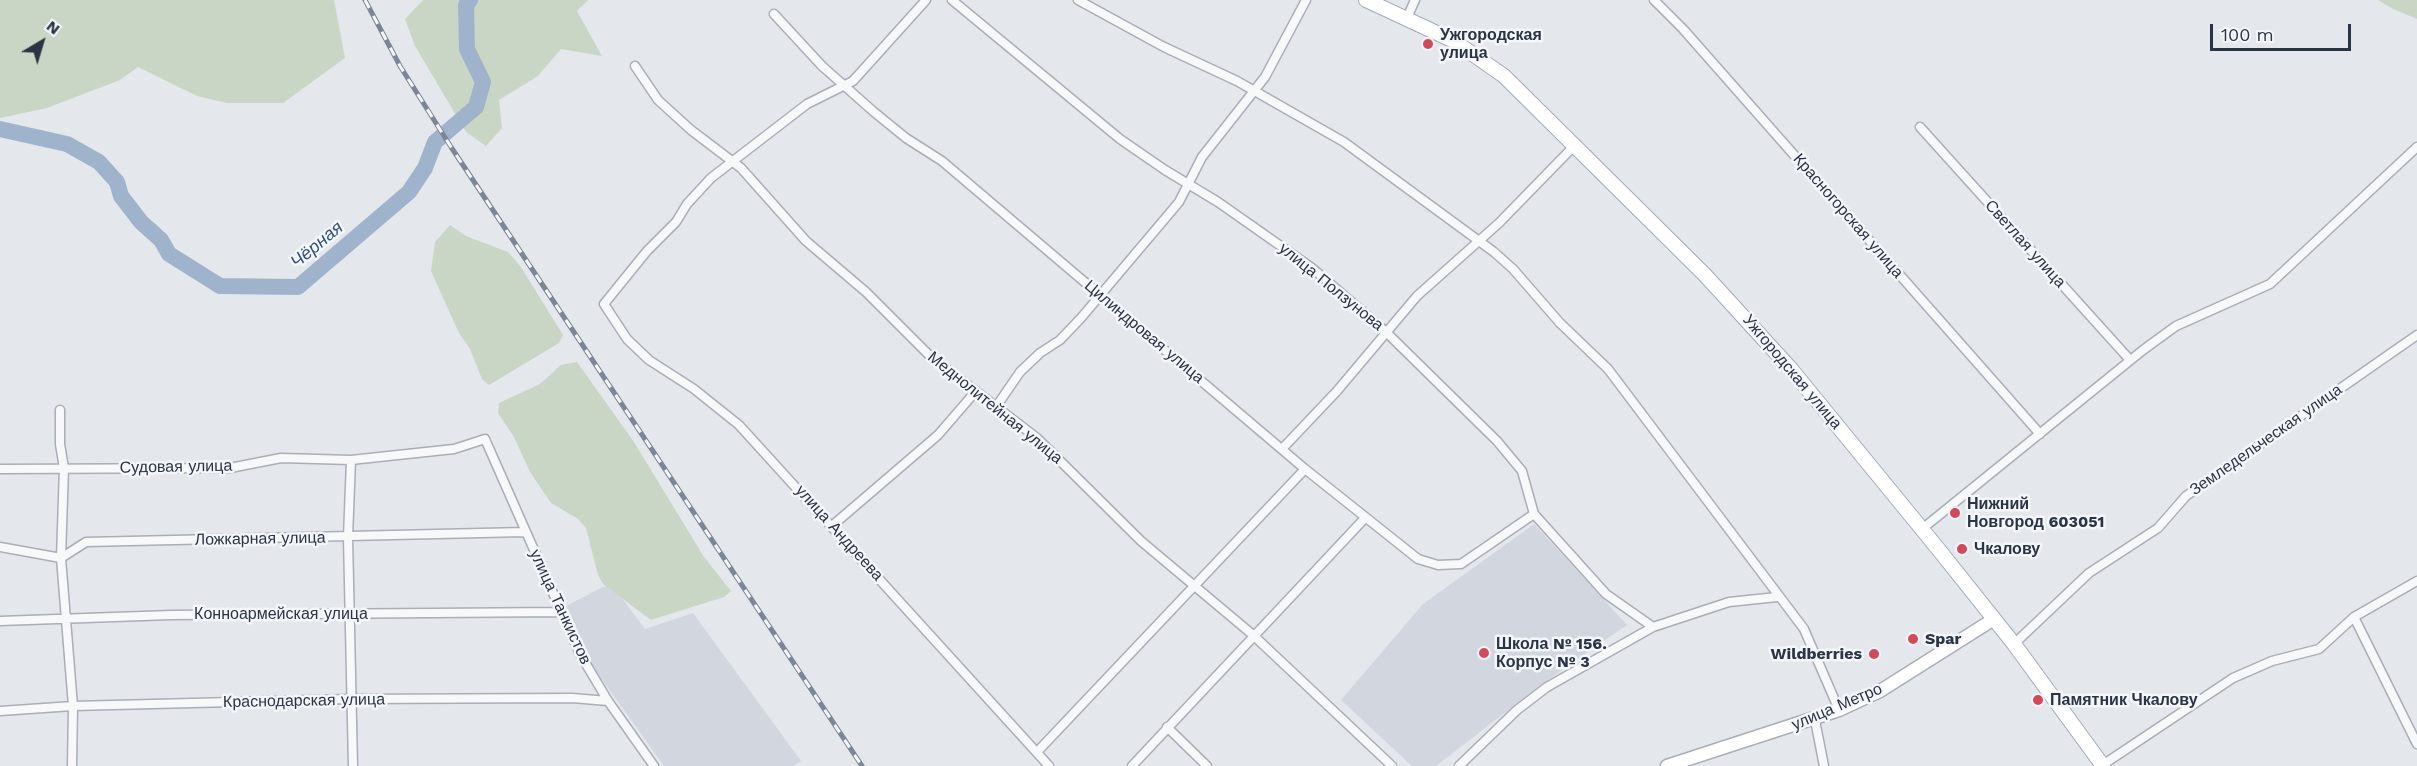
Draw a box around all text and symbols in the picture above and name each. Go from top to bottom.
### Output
north arrow [12,12,72,72]
scale bar [2213,12,2354,50]
text: N [43,16,64,39]
text: 100 m [2221,24,2274,45]
place label: Ужгородская улица [1440,25,1542,63]
marker: Ужгородская улица [1421,37,1435,51]
street label: Красногорская улица [1789,150,1907,282]
street label: Светлая улица [1981,196,2069,292]
water label: Чёрная [286,217,348,273]
street label: улица Ползунова [1275,239,1387,335]
street label: Цилиндровая улица [1080,276,1208,388]
street label: Ужгородская улица [1738,311,1846,433]
street label: Меднолитейная улица [924,348,1066,468]
street label: Земледельческая улица [2186,380,2346,500]
street label: Судовая улица [120,456,232,478]
street label: улица Андреева [791,481,887,585]
place label: Нижний Новгород 603051 [1967,494,2104,532]
marker: Нижний Новгород 603051 [1948,506,1962,520]
street label: Ложкарная улица [194,528,326,550]
place label: Чкалову [1974,539,2040,559]
marker: Чкалову [1955,542,1969,556]
street label: улица Танкистов [525,546,595,668]
street label: Конноармейская улица [194,604,368,624]
place label: Spar [1925,629,1961,649]
marker: Spar [1906,632,1920,646]
place label: Школа № 156. Корпус № 3 [1496,634,1607,672]
place label: Wildberries [1771,644,1862,664]
marker: Школа № 156. Корпус № 3 [1477,646,1491,660]
marker: Wildberries [1867,647,1881,661]
street label: улица Метро [1789,679,1885,735]
street label: Краснодарская улица [223,690,385,712]
place label: Памятник Чкалову [2050,690,2198,710]
marker: Памятник Чкалову [2031,693,2045,707]

